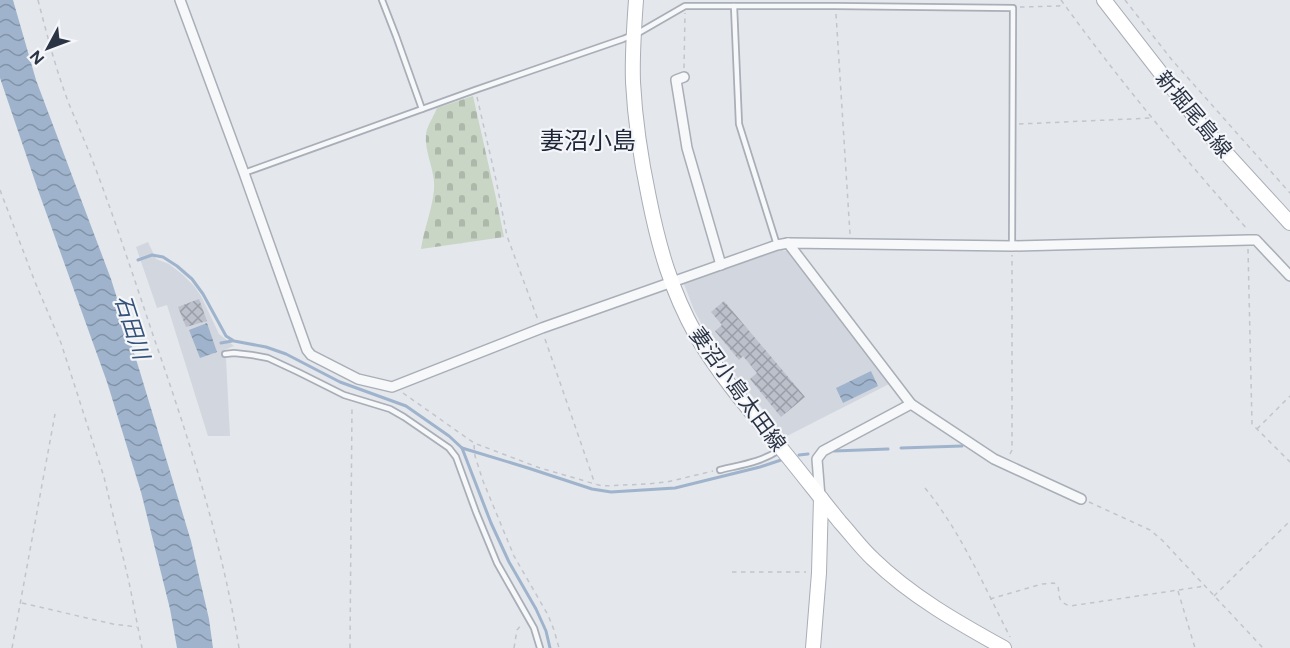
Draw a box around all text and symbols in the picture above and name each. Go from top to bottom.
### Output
north arrow [18,18,78,78]
text: N [26,47,48,68]
street label: 新堀尾島線 [1151,66,1237,162]
district label: 妻沼小島 [540,126,636,155]
water label: 石田川 [109,291,156,364]
street label: 妻沼小島太田線 [685,322,791,456]

